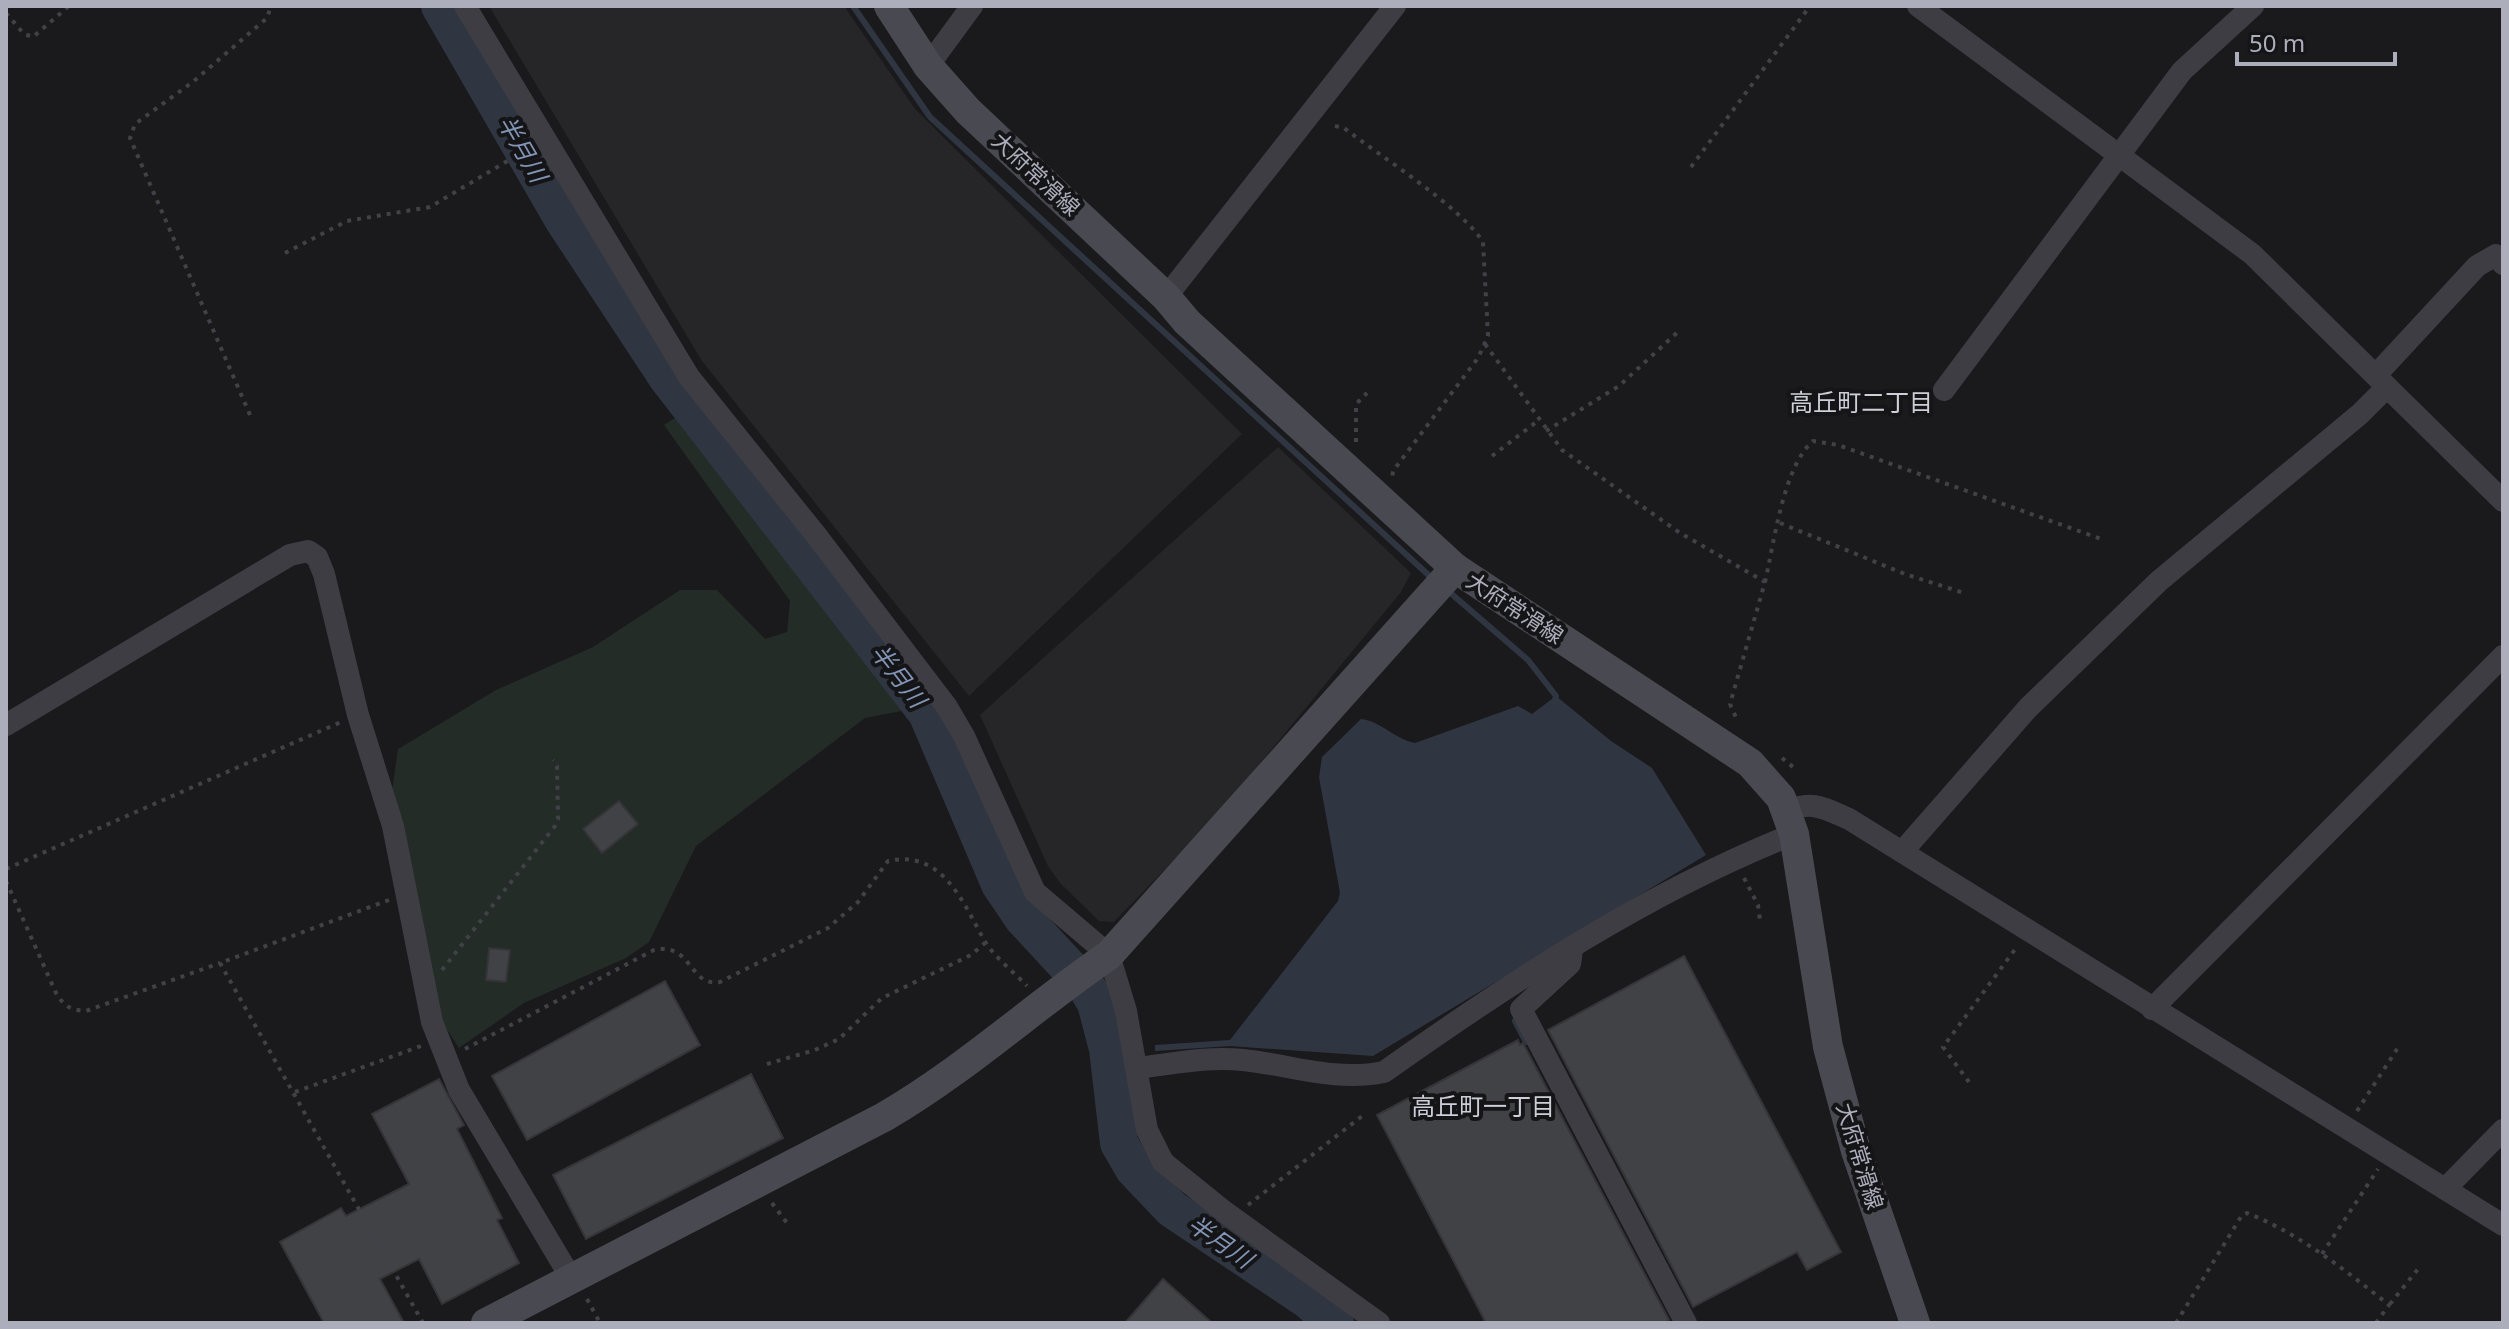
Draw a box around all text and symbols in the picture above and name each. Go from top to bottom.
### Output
scale bar [2237,16,2395,66]
text: 50 m [2249,26,2305,59]
water label: 半月川 [491,109,557,190]
street label: 大府常滑線 [986,125,1087,222]
district label: 高丘町二丁目 [1789,385,1933,418]
street label: 大府常滑線 [1461,565,1570,650]
water label: 半月川 [864,637,936,716]
district label: 高丘町一丁目 [1411,1089,1555,1122]
street label: 大府常滑線 [1831,1099,1891,1213]
water label: 半月川 [1182,1207,1262,1277]

